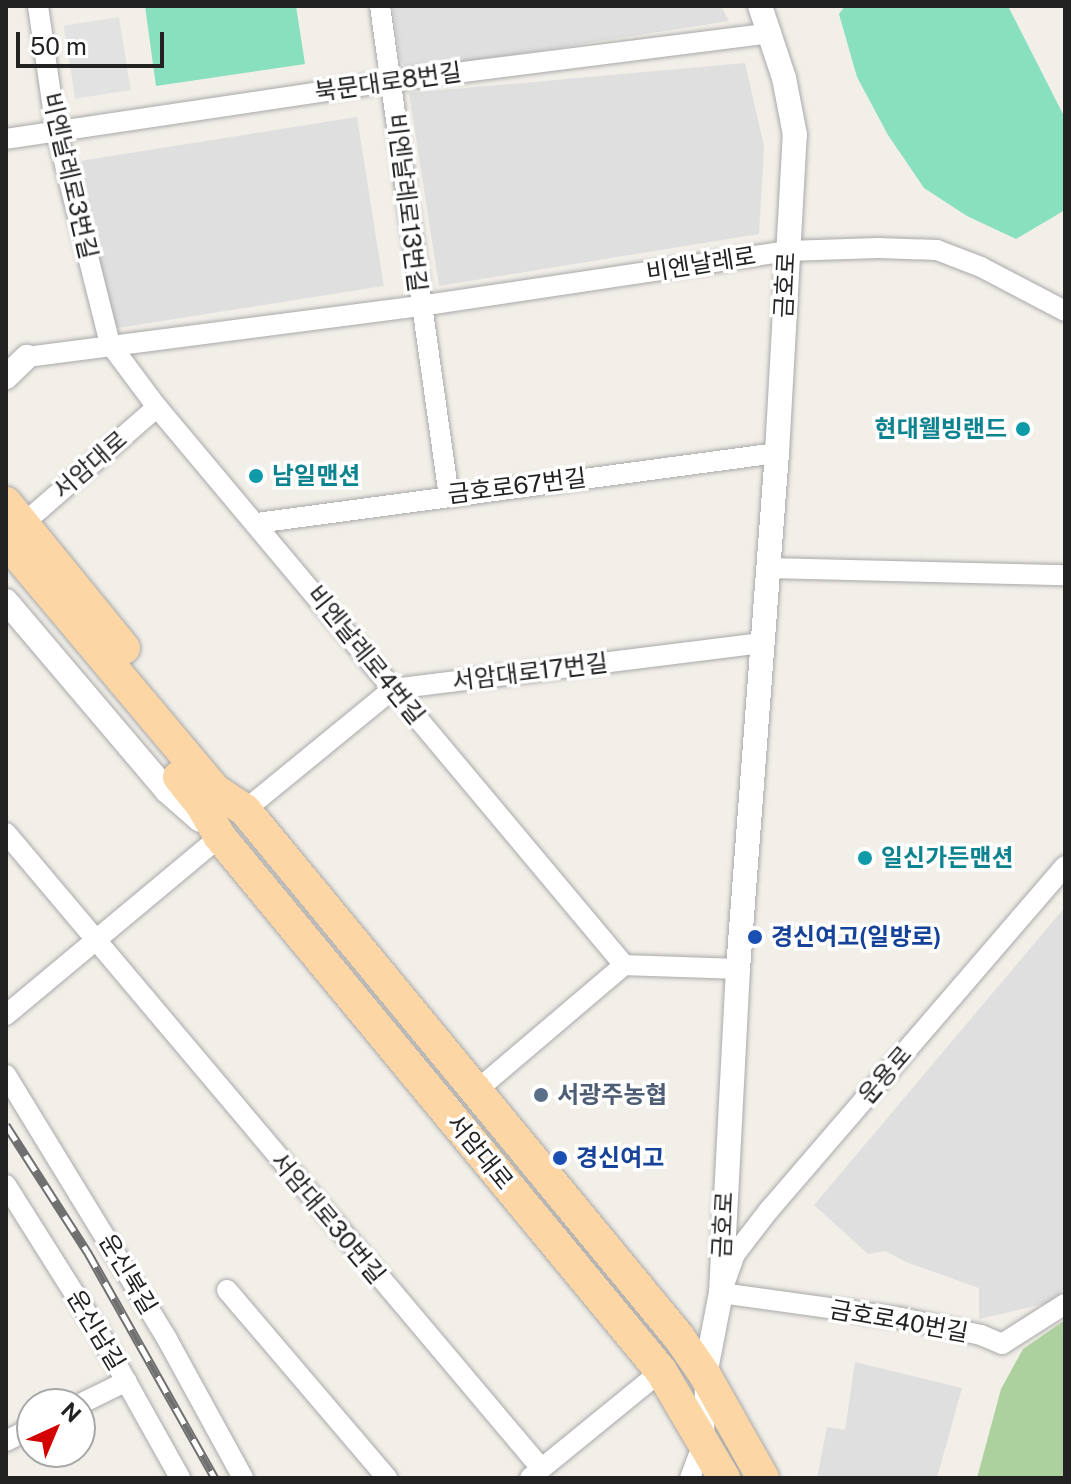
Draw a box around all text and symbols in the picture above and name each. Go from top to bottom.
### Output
scale bar [20,16,168,66]
text: 50 m [30,32,87,60]
street label: 북문대로8번길 [313,57,463,107]
street label: 비엔날레로3번길 [37,90,103,262]
street label: 비엔날레로13번길 [382,112,432,294]
street label: 비엔날레로 [644,241,758,287]
street label: 금호로 [769,251,801,319]
place label: 현대웰빙랜드 [875,415,1007,443]
marker: 현대웰빙랜드 [1014,420,1032,438]
street label: 서암대로 [47,425,133,505]
place label: 남일맨션 [272,462,360,490]
street label: 금호로67번길 [446,463,588,509]
marker: 남일맨션 [247,467,265,485]
street label: 비엔날레로4번길 [301,580,431,730]
street label: 서암대로17번길 [450,648,610,696]
place label: 일신가든맨션 [881,844,1013,872]
marker: 일신가든맨션 [856,849,874,867]
place label: 경신여고(일방로) [771,923,942,951]
marker: 경신여고(일방로) [746,928,764,946]
street label: 운용로 [852,1041,918,1109]
place label: 서광주농협 [557,1081,667,1109]
marker: 서광주농협 [532,1086,550,1104]
street label: 서암대로 [441,1109,519,1195]
place label: 경신여고 [576,1144,664,1172]
street label: 서암대로30번길 [265,1147,391,1289]
marker: 경신여고 [551,1149,569,1167]
street label: 금호로 [707,1191,739,1259]
street label: 운신북길 [93,1229,163,1319]
street label: 운신남길 [61,1285,131,1375]
street label: 금호로40번길 [827,1295,971,1347]
north arrow [16,1388,96,1468]
text: N [56,1397,87,1428]

